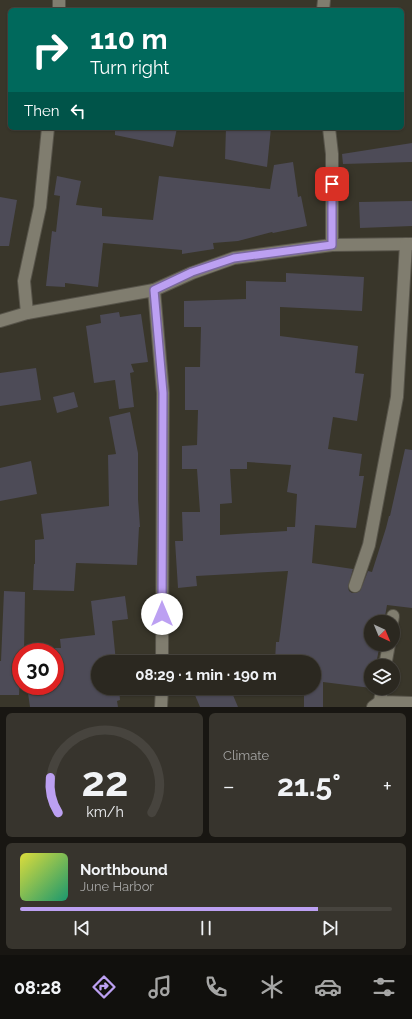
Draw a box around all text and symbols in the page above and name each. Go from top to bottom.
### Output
text: 110 m [90,23,168,56]
icon: right [24,24,76,76]
text: Turn right [90,57,169,78]
icon: left [67,100,89,122]
text: Then [24,102,59,120]
pin [315,167,349,201]
icon: arrive [321,173,343,195]
position arrow [141,593,183,635]
north arrow [364,615,400,651]
map controls [364,615,400,695]
speed limit sign: 30 [12,643,64,695]
button: layers [364,659,400,695]
text: 08:29 · 1 min · 190 m [135,666,277,684]
text: Climate [223,748,269,763]
text: 22 [81,757,128,806]
text: 21.5° [277,768,341,803]
text: − [223,773,235,799]
text: + [383,773,392,799]
text: km/h [86,804,123,820]
text: Northbound [80,861,168,879]
text: June Harbor [80,879,154,894]
icon: previous [71,917,93,939]
icon: pause [195,917,217,939]
icon: next [319,917,341,939]
icon: directions [90,973,118,1001]
icon: music [146,973,174,1001]
icon: phone [202,973,230,1001]
icon: climate [258,973,286,1001]
icon: car [314,973,342,1001]
icon: filters [370,973,398,1001]
text: 08:28 [14,977,61,998]

